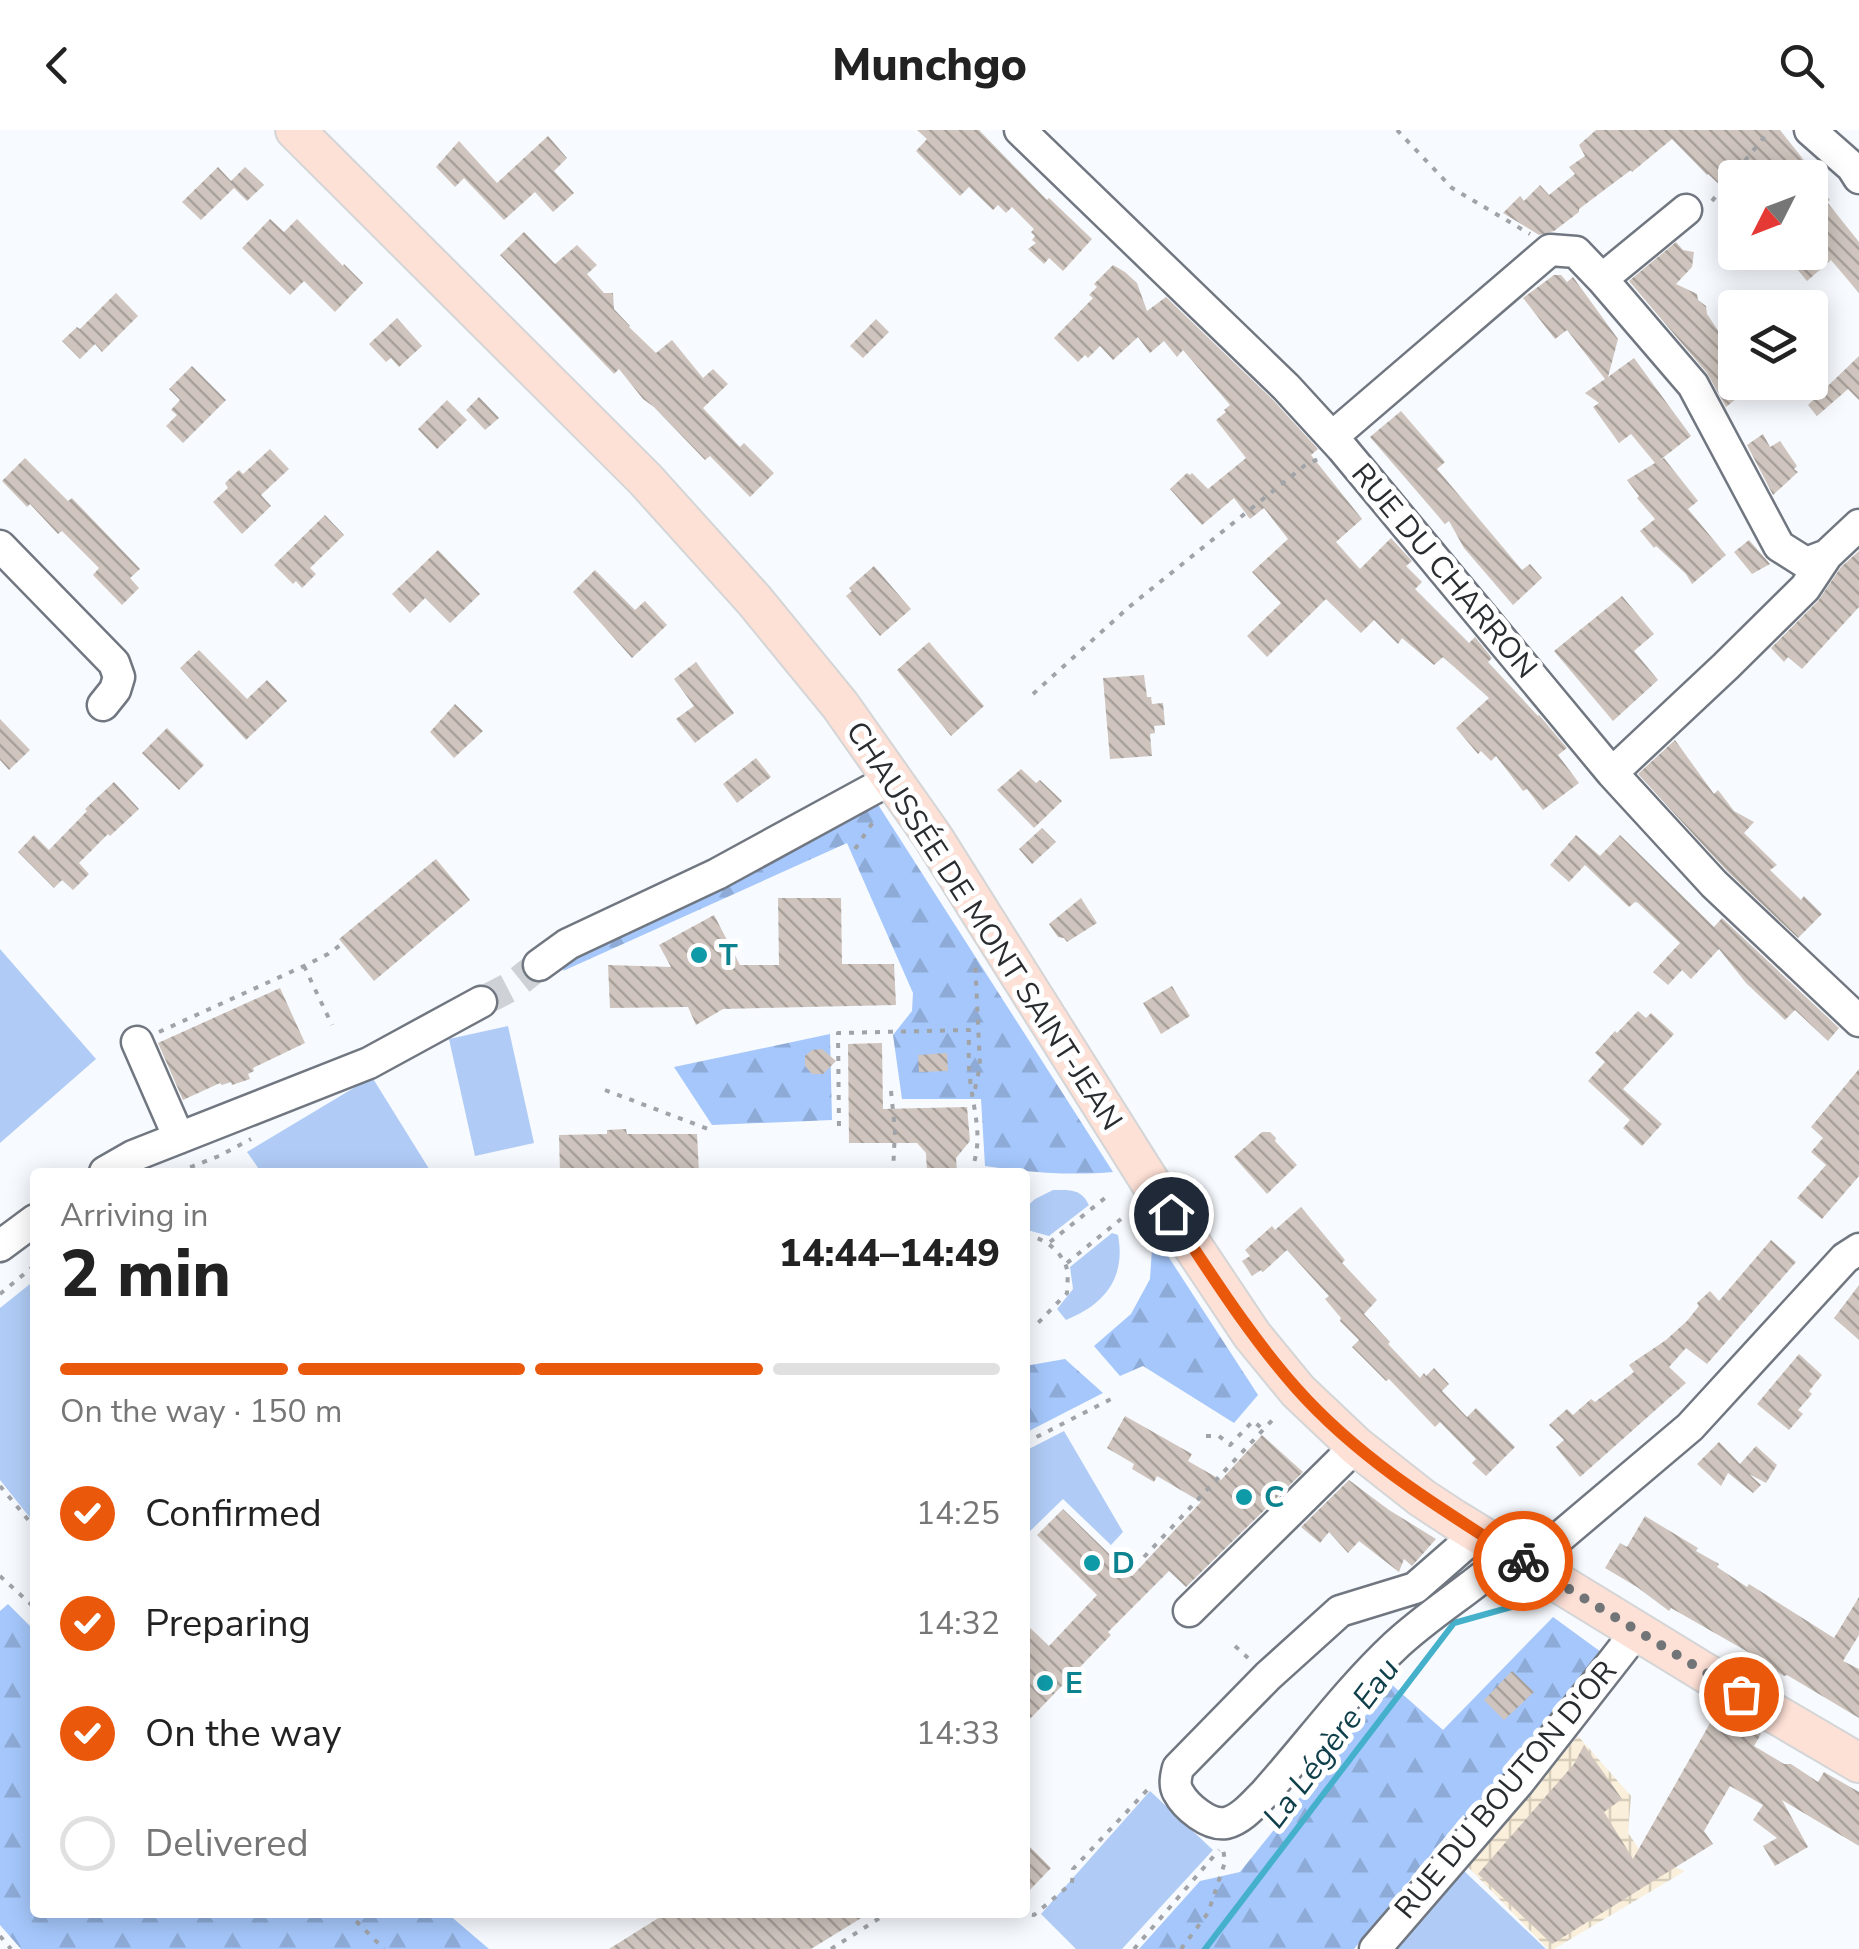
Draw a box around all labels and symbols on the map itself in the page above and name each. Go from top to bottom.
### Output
north arrow [1718,160,1828,270]
street label: RUE DU CHARRON [1342,455,1546,687]
street label: CHAUSSÉE DE MONT SAINT-JEAN [836,714,1132,1138]
place label: T [719,935,738,976]
marker: T [688,944,710,966]
pin [1129,1172,1214,1257]
place label: C [1264,1477,1284,1518]
marker: C [1233,1486,1255,1508]
courier [1473,1511,1573,1611]
place label: D [1112,1543,1135,1584]
marker: D [1081,1552,1103,1574]
water label: La Légère Eau [1253,1649,1409,1837]
street label: RUE DU BOUTON D'OR [1386,1652,1626,1928]
pin [1699,1652,1784,1737]
place label: E [1065,1663,1083,1704]
marker: E [1034,1672,1056,1694]

